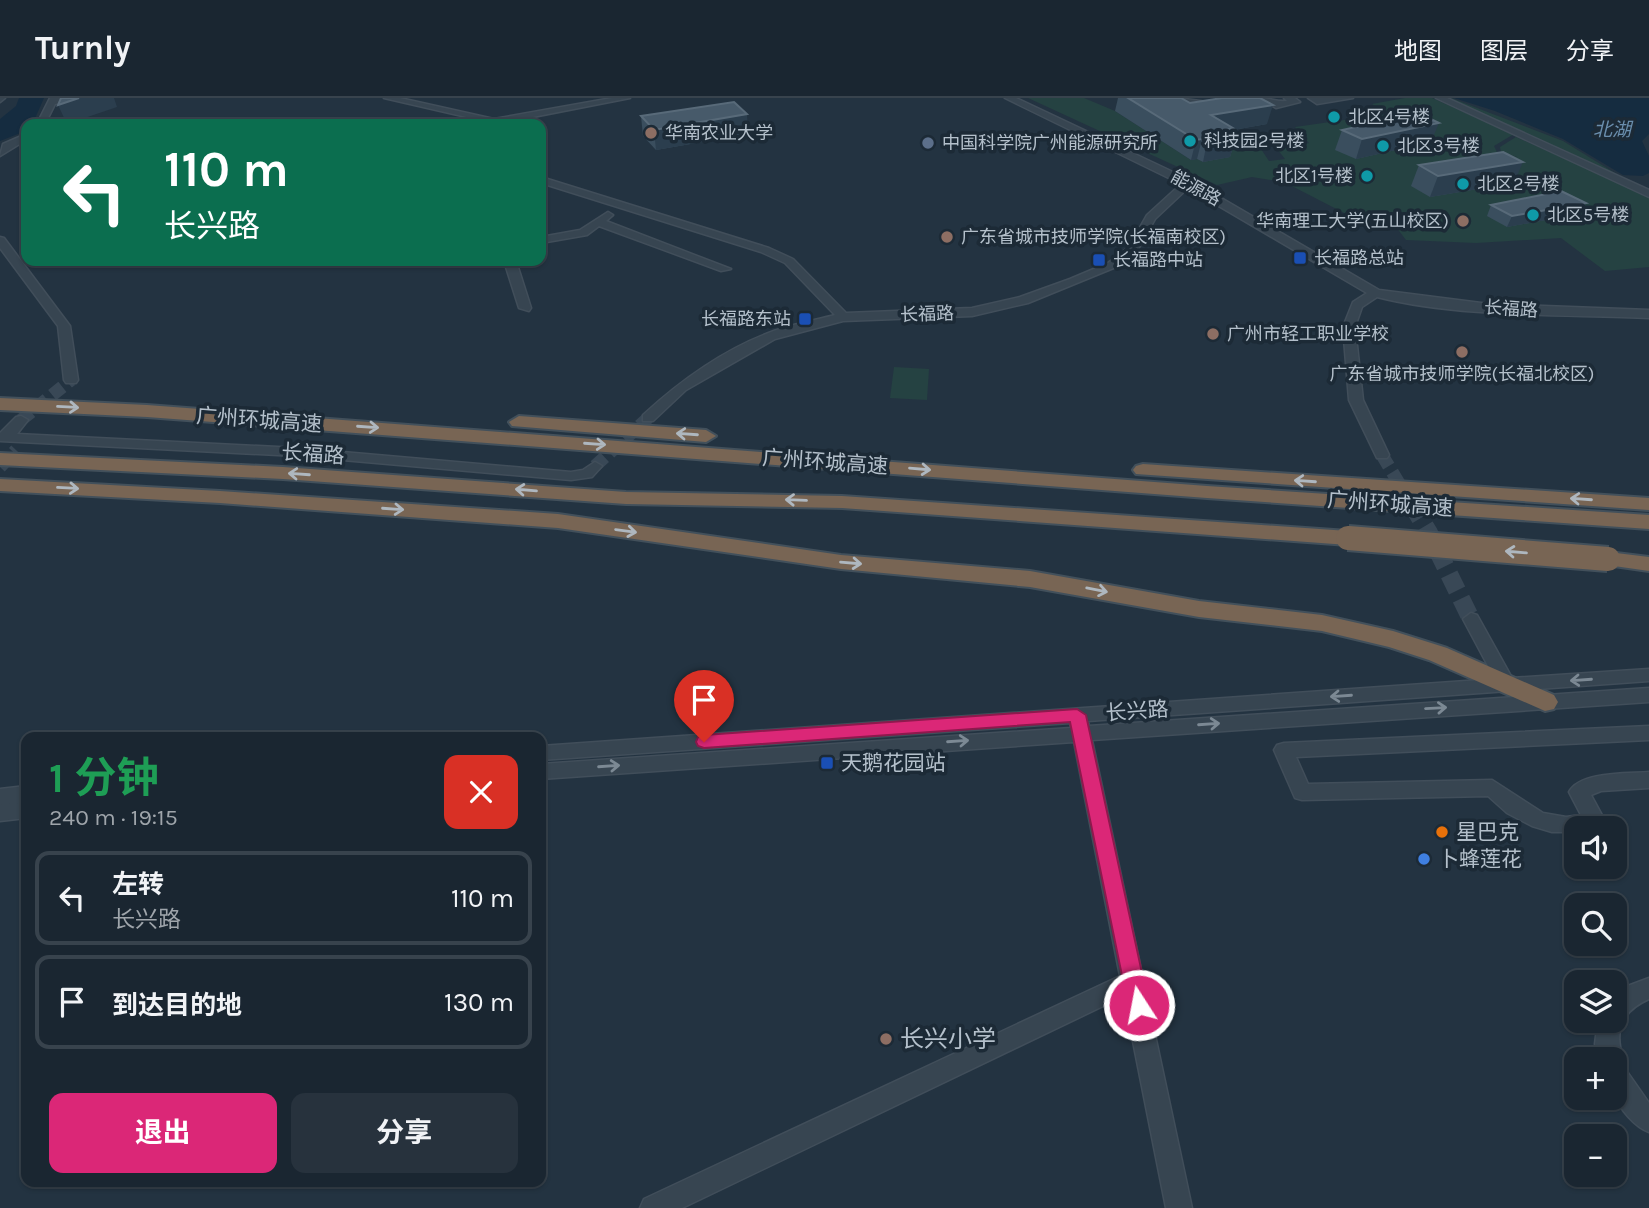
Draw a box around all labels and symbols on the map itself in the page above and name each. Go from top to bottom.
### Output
place label: 北区4号楼 [1348,106,1430,128]
marker: 北区4号楼 [1326,109,1342,125]
water label: 北湖 [1593,119,1634,141]
place label: 华南农业大学 [665,122,773,144]
marker: 华南农业大学 [643,125,659,141]
place label: 科技园2号楼 [1204,130,1304,152]
place label: 中国科学院广州能源研究所 [942,132,1158,154]
marker: 科技园2号楼 [1182,133,1198,149]
marker: 中国科学院广州能源研究所 [920,135,936,151]
place label: 北区3号楼 [1397,135,1480,157]
marker: 北区3号楼 [1375,138,1391,154]
street label: 能源路 [1167,165,1225,211]
place label: 北区1号楼 [1275,165,1353,187]
marker: 北区1号楼 [1359,168,1375,184]
place label: 北区2号楼 [1477,173,1559,195]
marker: 北区2号楼 [1455,176,1471,192]
place label: 北区5号楼 [1547,204,1629,226]
marker: 北区5号楼 [1525,207,1541,223]
place label: 华南理工大学(五山校区) [1256,210,1449,232]
marker: 华南理工大学(五山校区) [1455,213,1471,229]
place label: 广东省城市技师学院(长福南校区) [961,226,1226,248]
marker: 广东省城市技师学院(长福南校区) [939,229,955,245]
place label: 长福路总站 [1314,247,1404,269]
place label: 长福路中站 [1113,249,1203,271]
marker: 长福路总站 [1292,250,1308,266]
marker: 长福路中站 [1091,252,1107,268]
street label: 长福路 [1483,296,1539,322]
street label: 长福路 [900,302,954,326]
place label: 长福路东站 [701,308,791,330]
marker: 长福路东站 [797,311,813,327]
place label: 广州市轻工职业学校 [1227,323,1389,345]
marker: 广州市轻工职业学校 [1205,326,1221,342]
marker: 广东省城市技师学院(长福北校区) [1454,344,1470,360]
place label: 广东省城市技师学院(长福北校区) [1330,363,1594,385]
one-way arrow [56,400,79,413]
street label: 广州环城高速 [195,404,323,436]
one-way arrow [357,421,380,434]
one-way arrow [677,427,699,440]
one-way arrow [584,438,606,451]
street label: 长福路 [281,440,345,468]
street label: 广州环城高速 [761,446,889,478]
one-way arrow [908,463,931,476]
one-way arrow [287,468,310,481]
one-way arrow [1294,474,1317,487]
one-way arrow [56,482,79,495]
one-way arrow [515,483,537,496]
street label: 广州环城高速 [1326,488,1454,520]
one-way arrow [1570,492,1593,505]
one-way arrow [785,493,808,507]
one-way arrow [381,503,404,516]
one-way arrow [614,524,637,537]
one-way arrow [1505,545,1527,558]
one-way arrow [839,557,862,570]
one-way arrow [1085,584,1108,597]
pin [674,670,734,742]
one-way arrow [1570,673,1593,686]
one-way arrow [1330,690,1353,703]
street label: 长兴路 [1105,697,1169,725]
one-way arrow [1425,701,1447,714]
one-way arrow [1198,717,1221,730]
one-way arrow [946,734,969,747]
place label: 天鹅花园站 [841,751,946,775]
marker: 天鹅花园站 [819,755,835,771]
one-way arrow [597,759,620,772]
place label: 星巴克 [1456,820,1519,844]
marker: 星巴克 [1434,824,1450,840]
place label: 卜蜂莲花 [1438,847,1522,871]
marker: 卜蜂莲花 [1416,851,1432,867]
position arrow [1102,968,1176,1042]
place label: 长兴小学 [900,1025,996,1053]
marker: 长兴小学 [878,1031,894,1047]

